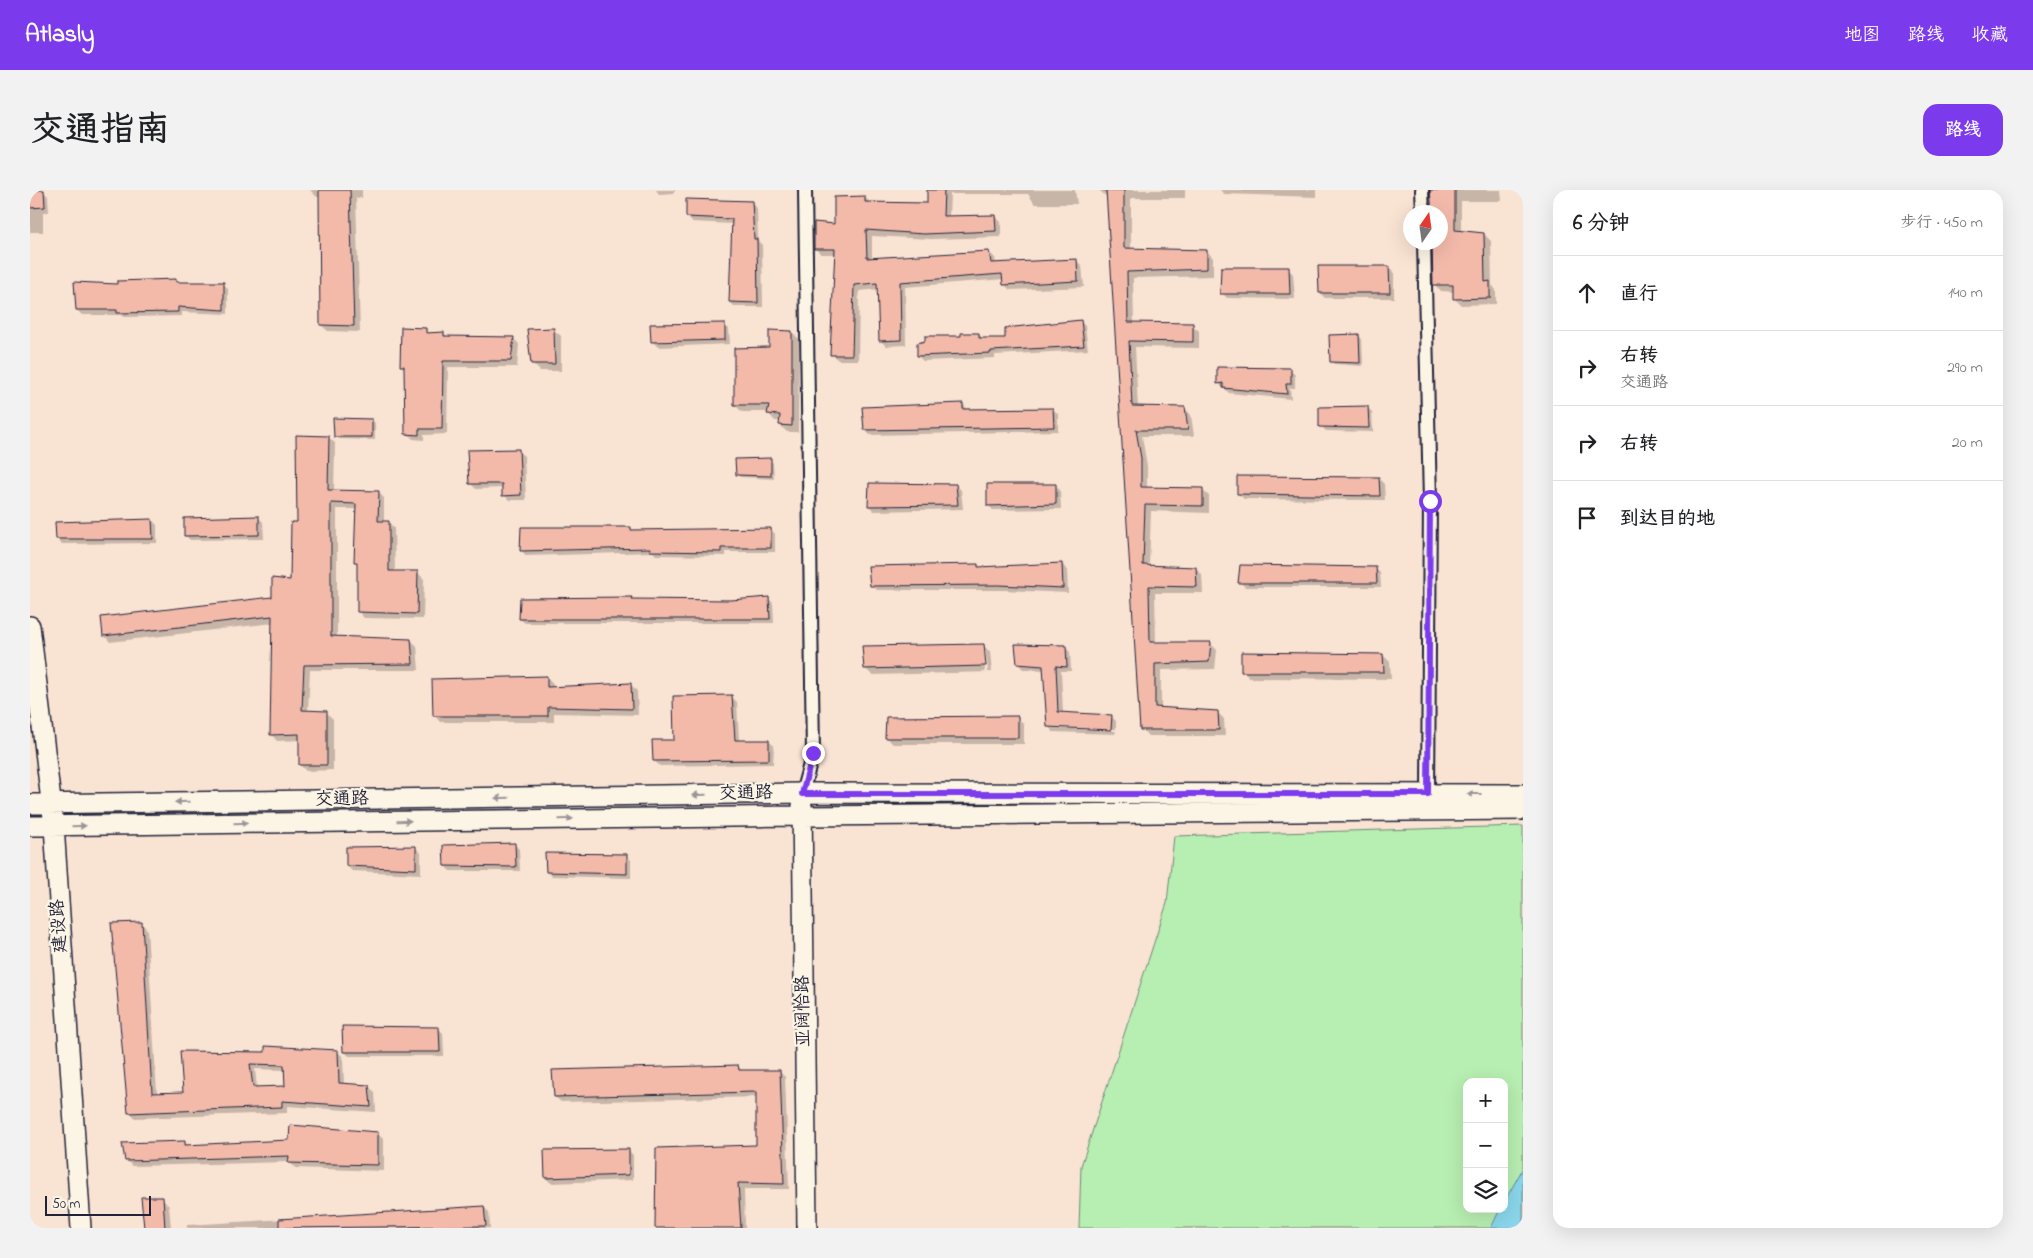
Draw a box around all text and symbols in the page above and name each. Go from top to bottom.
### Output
text: Atlasly [25,18,94,53]
text: 地图 [1844,23,1880,49]
text: 路线 [1908,23,1944,49]
text: 收藏 [1972,23,2008,49]
button: 路线 [1923,104,2003,156]
text: 交通指南 [30,106,170,157]
north arrow [1403,205,1448,250]
text: 6 分钟 [1573,209,1630,239]
text: 步行 · 450 m [1901,211,1983,235]
icon: ahead [1573,279,1601,307]
text: 直行 [1620,281,1658,308]
text: 140 m [1948,281,1983,305]
text: 右转 [1620,343,1658,370]
icon: right [1573,354,1601,382]
text: 290 m [1947,356,1983,380]
text: 交通路 [1620,371,1668,395]
icon: right [1573,429,1601,457]
text: 右转 [1620,431,1658,458]
text: 20 m [1952,431,1983,455]
route start [1419,490,1442,513]
icon: arrive [1573,504,1601,532]
text: 到达目的地 [1620,506,1715,533]
route end [802,742,825,765]
street label: 交通路 [719,781,773,807]
street label: 交通路 [315,787,369,813]
one-way arrow [1466,790,1482,798]
one-way arrow [691,791,707,799]
one-way arrow [494,794,510,802]
one-way arrow [174,798,190,806]
one-way arrow [558,815,574,823]
one-way arrow [396,817,412,825]
one-way arrow [233,819,249,827]
one-way arrow [71,821,87,829]
street label: 建设路 [45,898,75,954]
street label: 亚阔恰路 [790,975,818,1047]
map controls [1463,1078,1508,1213]
button: + [1463,1078,1508,1123]
button: − [1463,1123,1508,1168]
button: layers [1463,1168,1508,1213]
scale bar [45,1193,151,1216]
text: 50 m [52,1194,80,1215]

